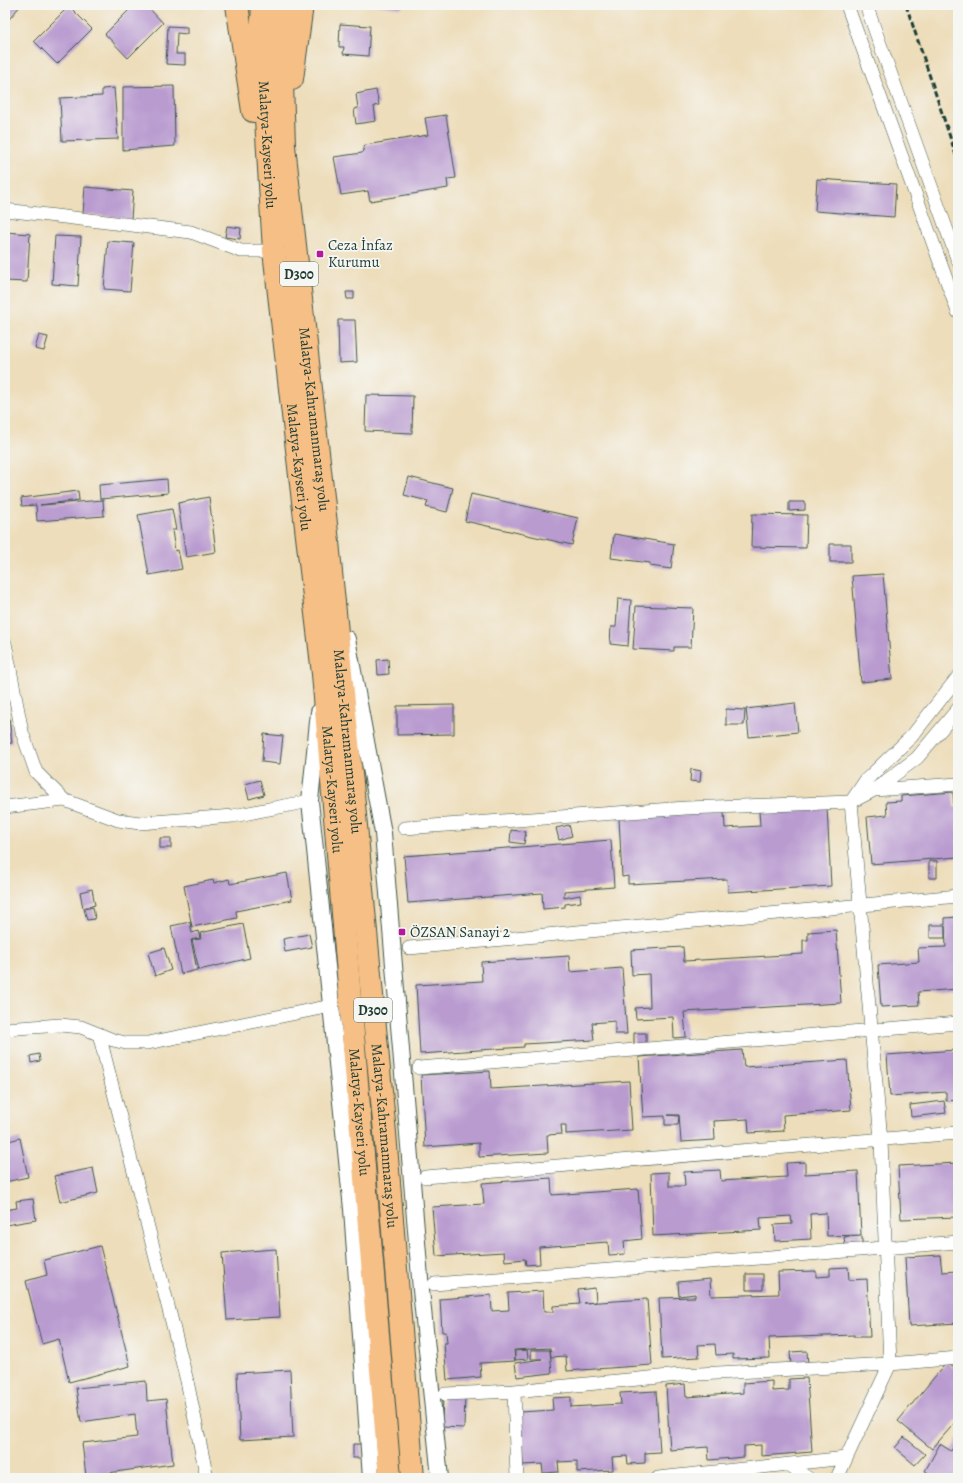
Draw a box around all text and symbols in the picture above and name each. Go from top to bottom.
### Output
street label: Malatya-Kayseri yolu [254,80,281,210]
place label: Ceza İnfaz Kurumu [328,235,393,272]
marker: Ceza İnfaz Kurumu [315,249,325,259]
road number: D300 [280,262,318,286]
street label: Malatya-Kahramanmaraş yolu [294,326,335,513]
street label: Malatya-Kayseri yolu [282,402,316,533]
street label: Malatya-Kahramanmaraş yolu [329,648,367,836]
street label: Malatya-Kayseri yolu [317,725,348,855]
place label: ÖZSAN Sanayi 2 [410,922,510,942]
marker: ÖZSAN Sanayi 2 [397,927,407,937]
road number: D300 [354,998,392,1022]
street label: Malatya-Kahramanmaraş yolu [367,1042,403,1230]
street label: Malatya-Kayseri yolu [344,1048,375,1178]

